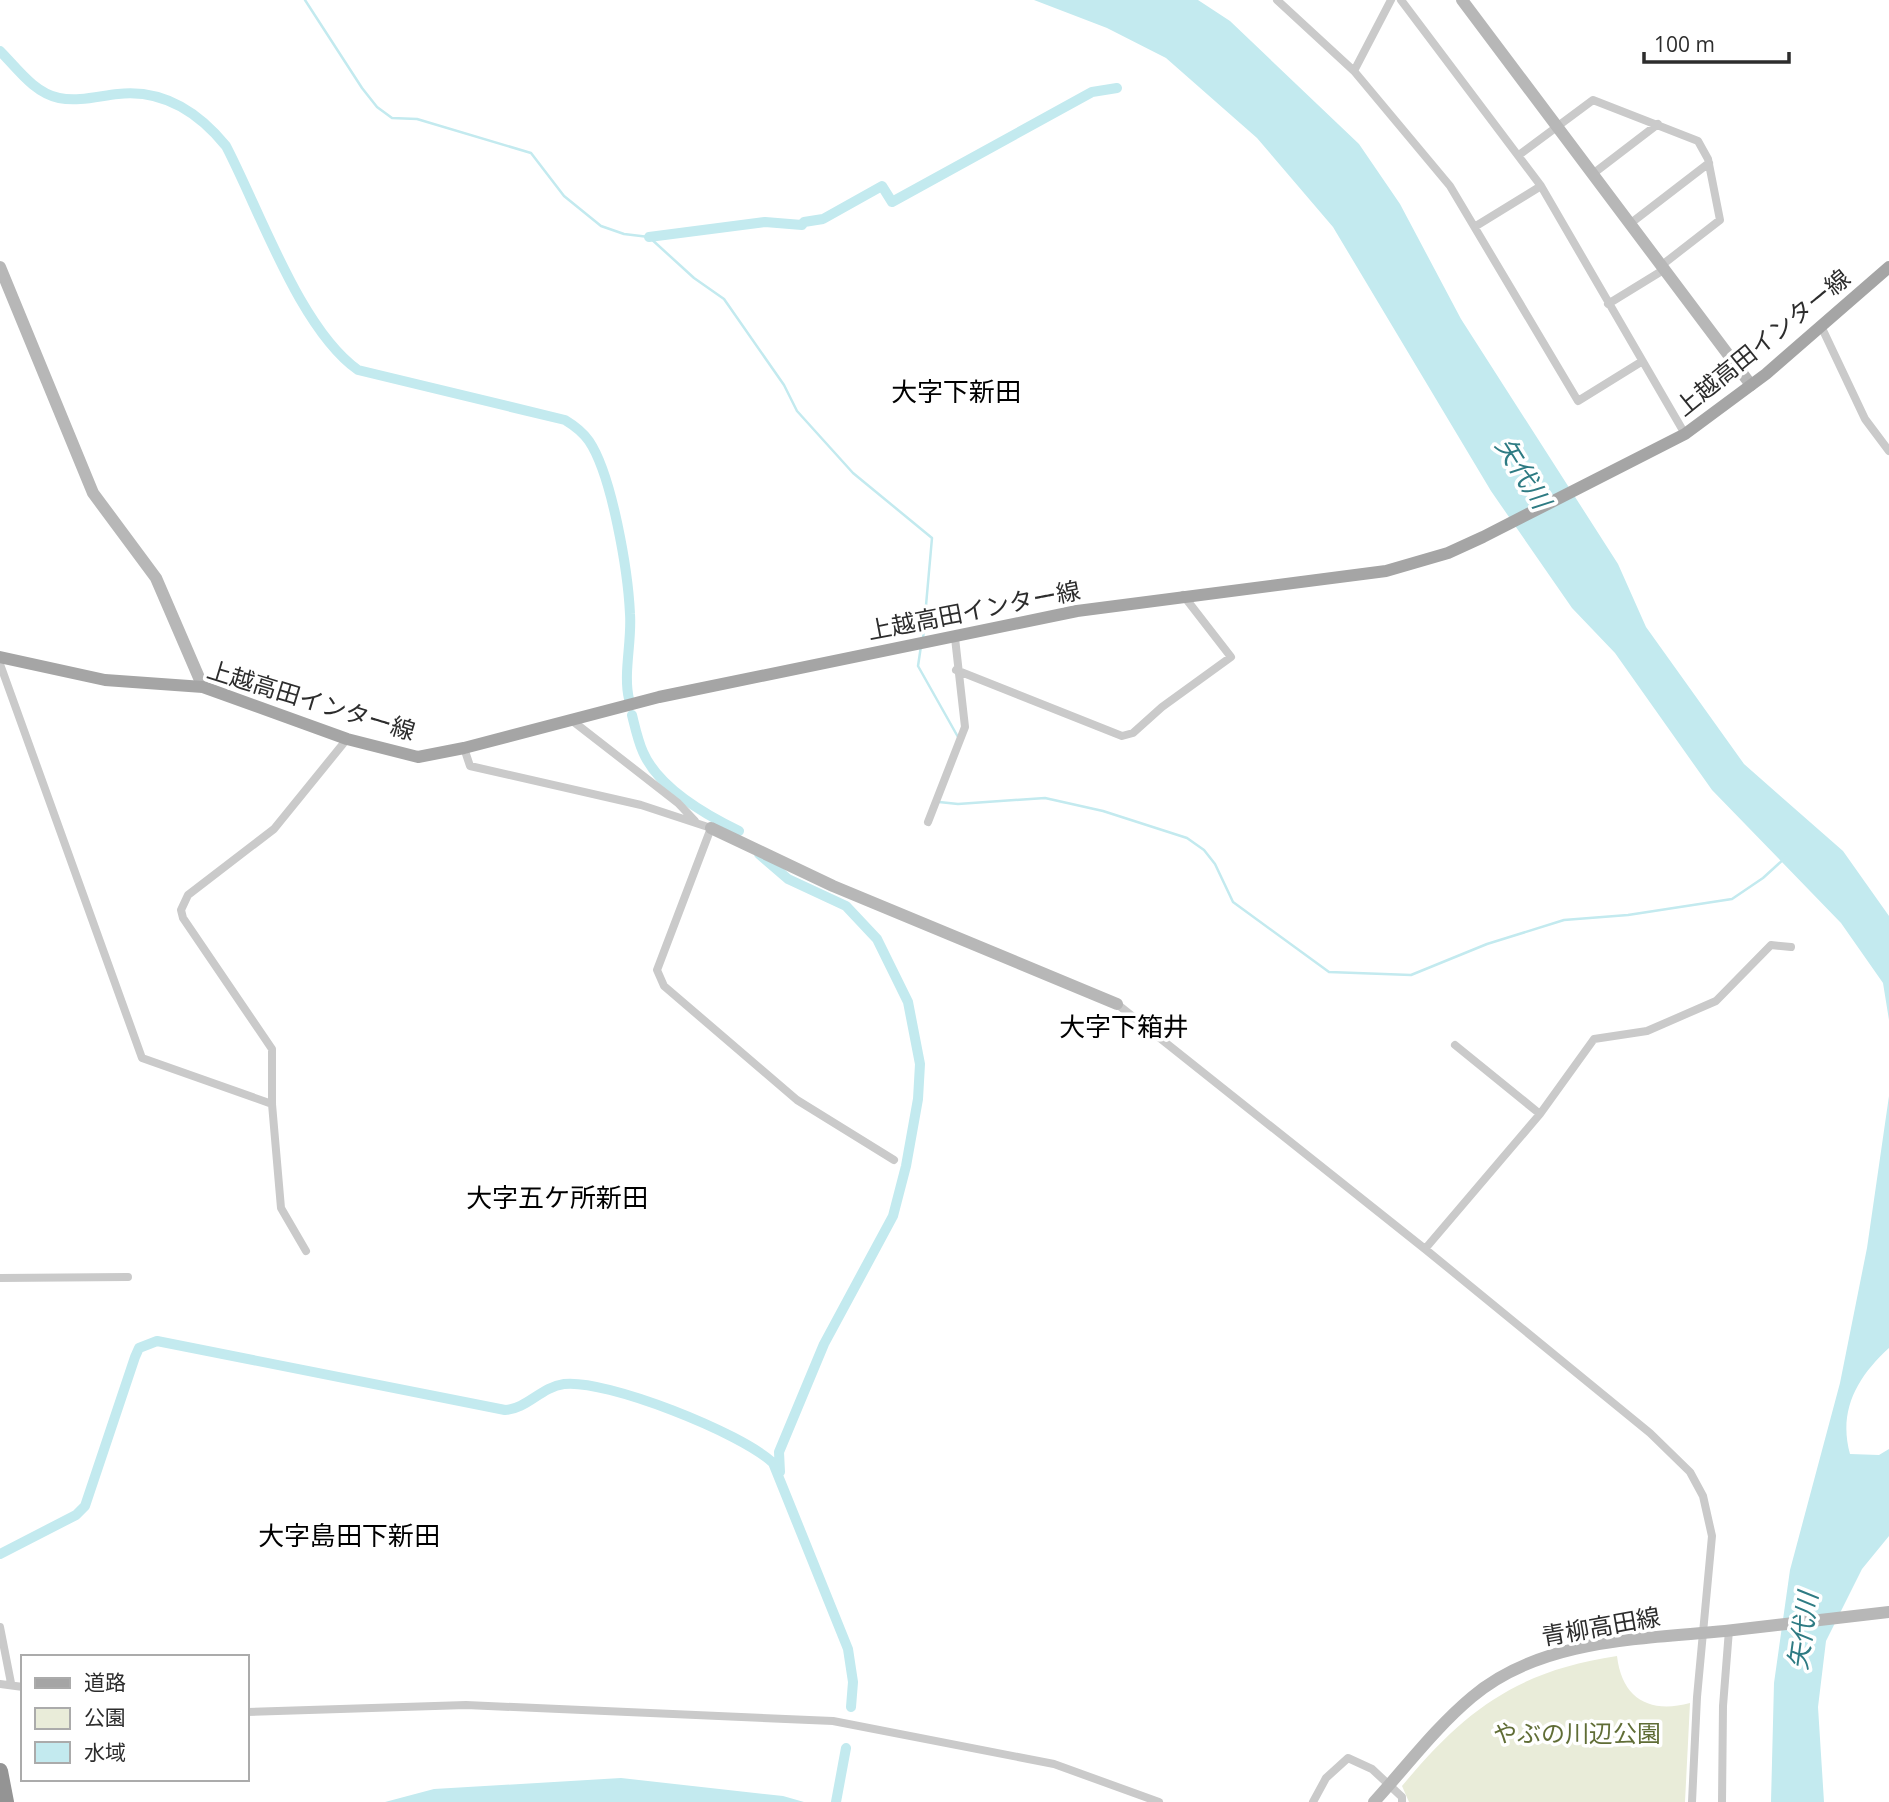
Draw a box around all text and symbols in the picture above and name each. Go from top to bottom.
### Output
scale bar [1644,21,1789,65]
text: 100 m [1654,30,1715,58]
street label: 上越高田インター線 [1668,261,1856,423]
district label: 大字下新田 [891,373,1021,409]
water label: 矢代川 [1488,430,1561,518]
street label: 上越高田インター線 [865,573,1083,646]
street label: 上越高田インター線 [203,652,420,747]
district label: 大字下箱井 [1059,1008,1189,1044]
district label: 大字五ケ所新田 [466,1179,648,1215]
district label: 大字島田下新田 [258,1517,440,1553]
water label: 矢代川 [1779,1587,1826,1672]
street label: 青柳高田線 [1539,1599,1663,1652]
legend [21,1655,248,1781]
text: 道路 [84,1668,126,1696]
text: 公園 [84,1703,126,1731]
park label: やぶの川辺公園 [1493,1716,1661,1749]
text: 水域 [84,1738,126,1766]

